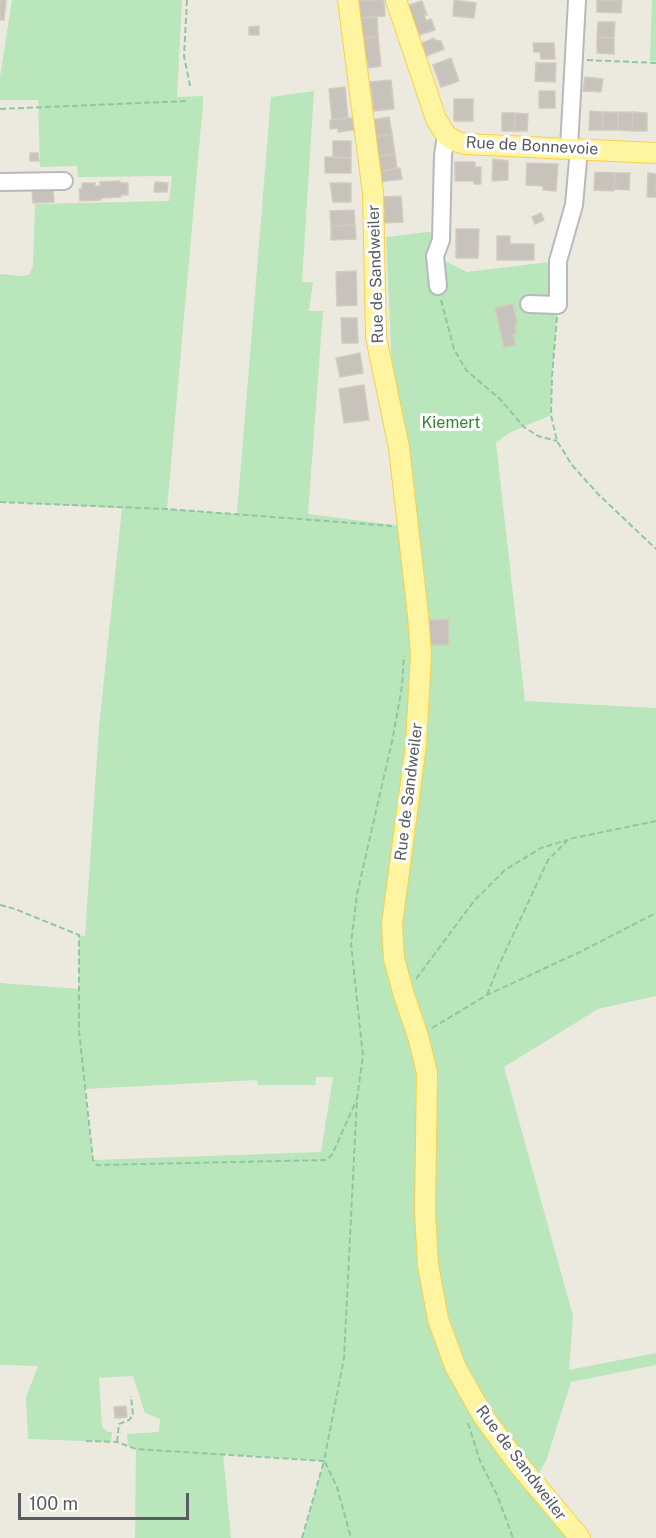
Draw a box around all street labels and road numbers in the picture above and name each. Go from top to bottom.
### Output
street label: Rue de Bonnevoie [465,133,599,159]
street label: Rue de Sandweiler [364,204,388,344]
street label: Rue de Sandweiler [391,722,427,862]
street label: Rue de Sandweiler [472,1402,570,1524]

